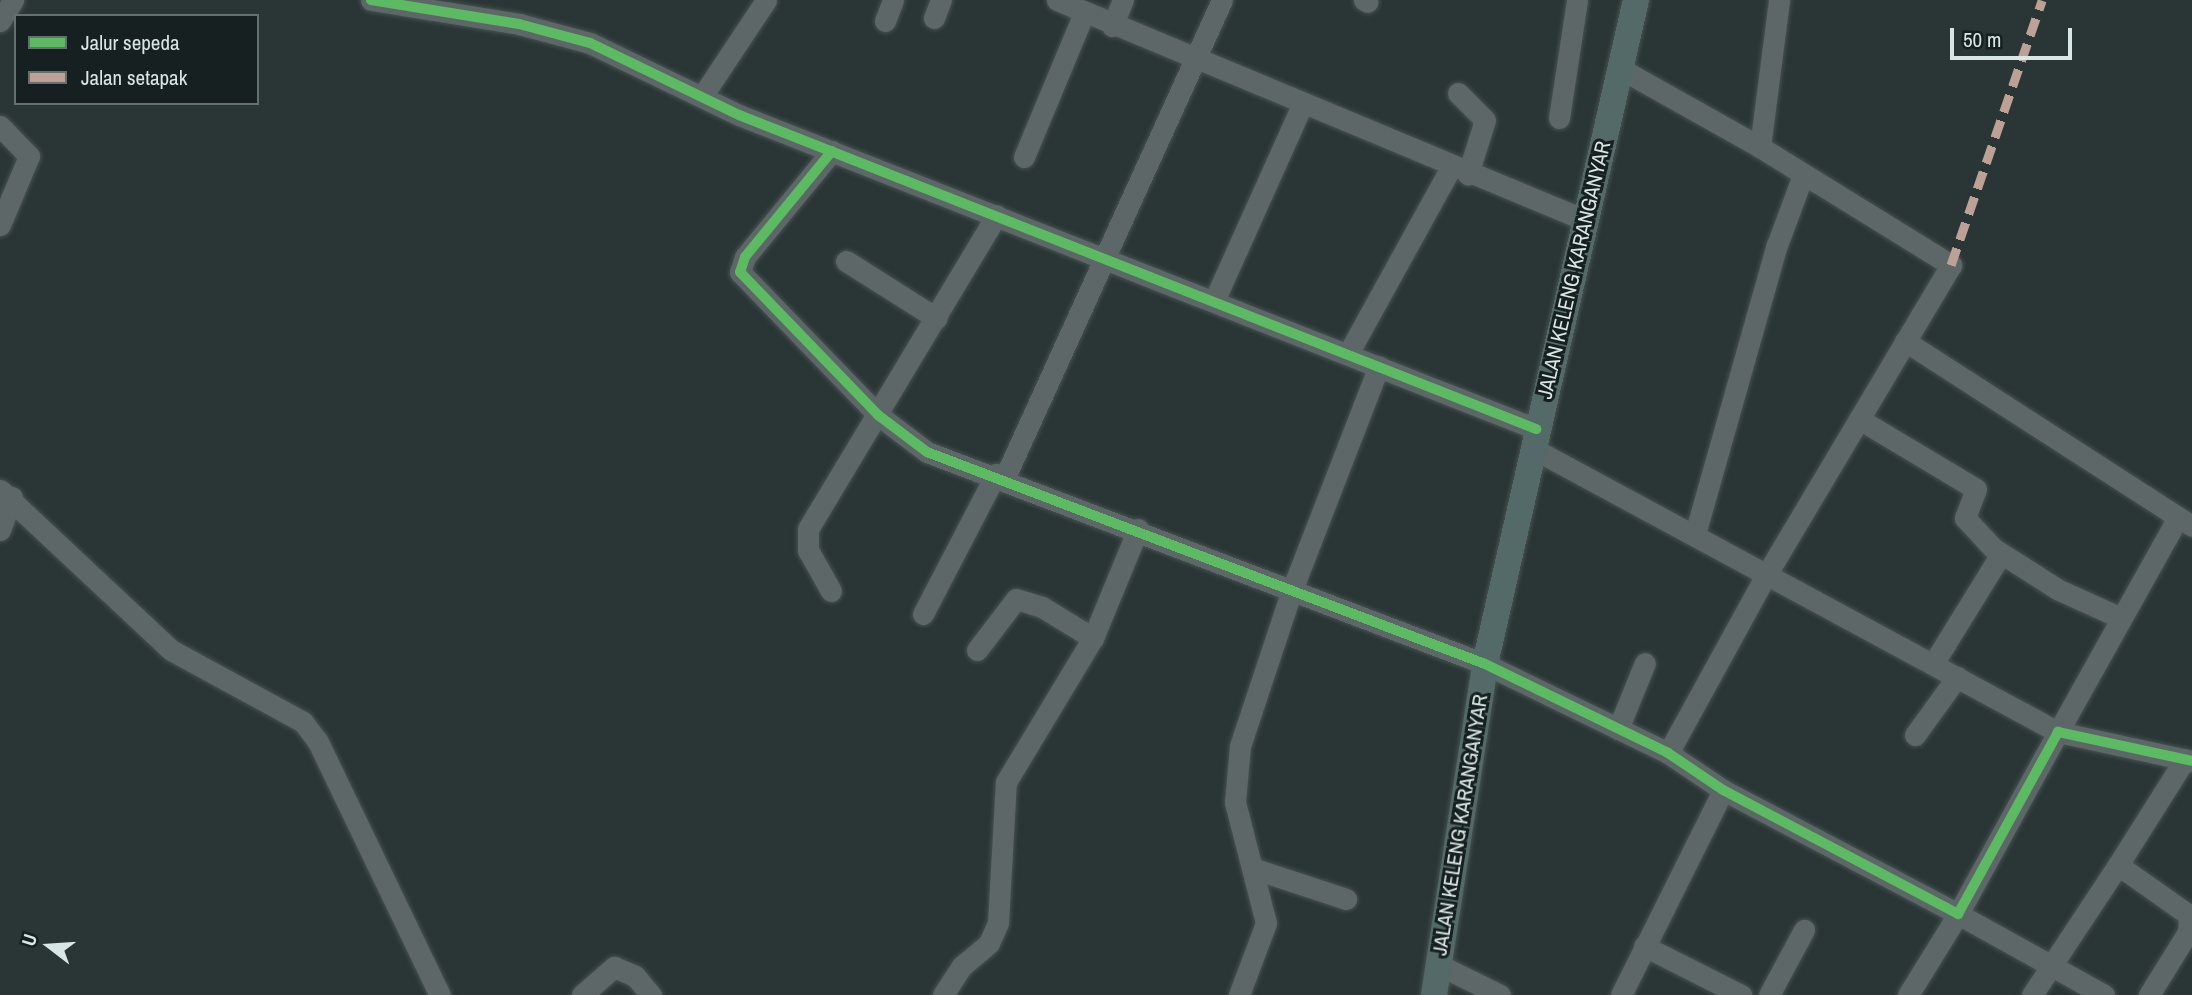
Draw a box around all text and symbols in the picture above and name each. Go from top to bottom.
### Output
legend [14,14,259,105]
scale bar [1954,14,2076,58]
text: 50 m [1963,25,2001,54]
text: Jalur sepeda [81,28,180,57]
text: Jalan setapak [81,63,187,92]
street label: JALAN KELENG KARANGANYAR [1532,139,1616,401]
street label: JALAN KELENG KARANGANYAR [1427,693,1493,957]
north arrow [14,911,84,981]
text: U [15,931,43,949]

